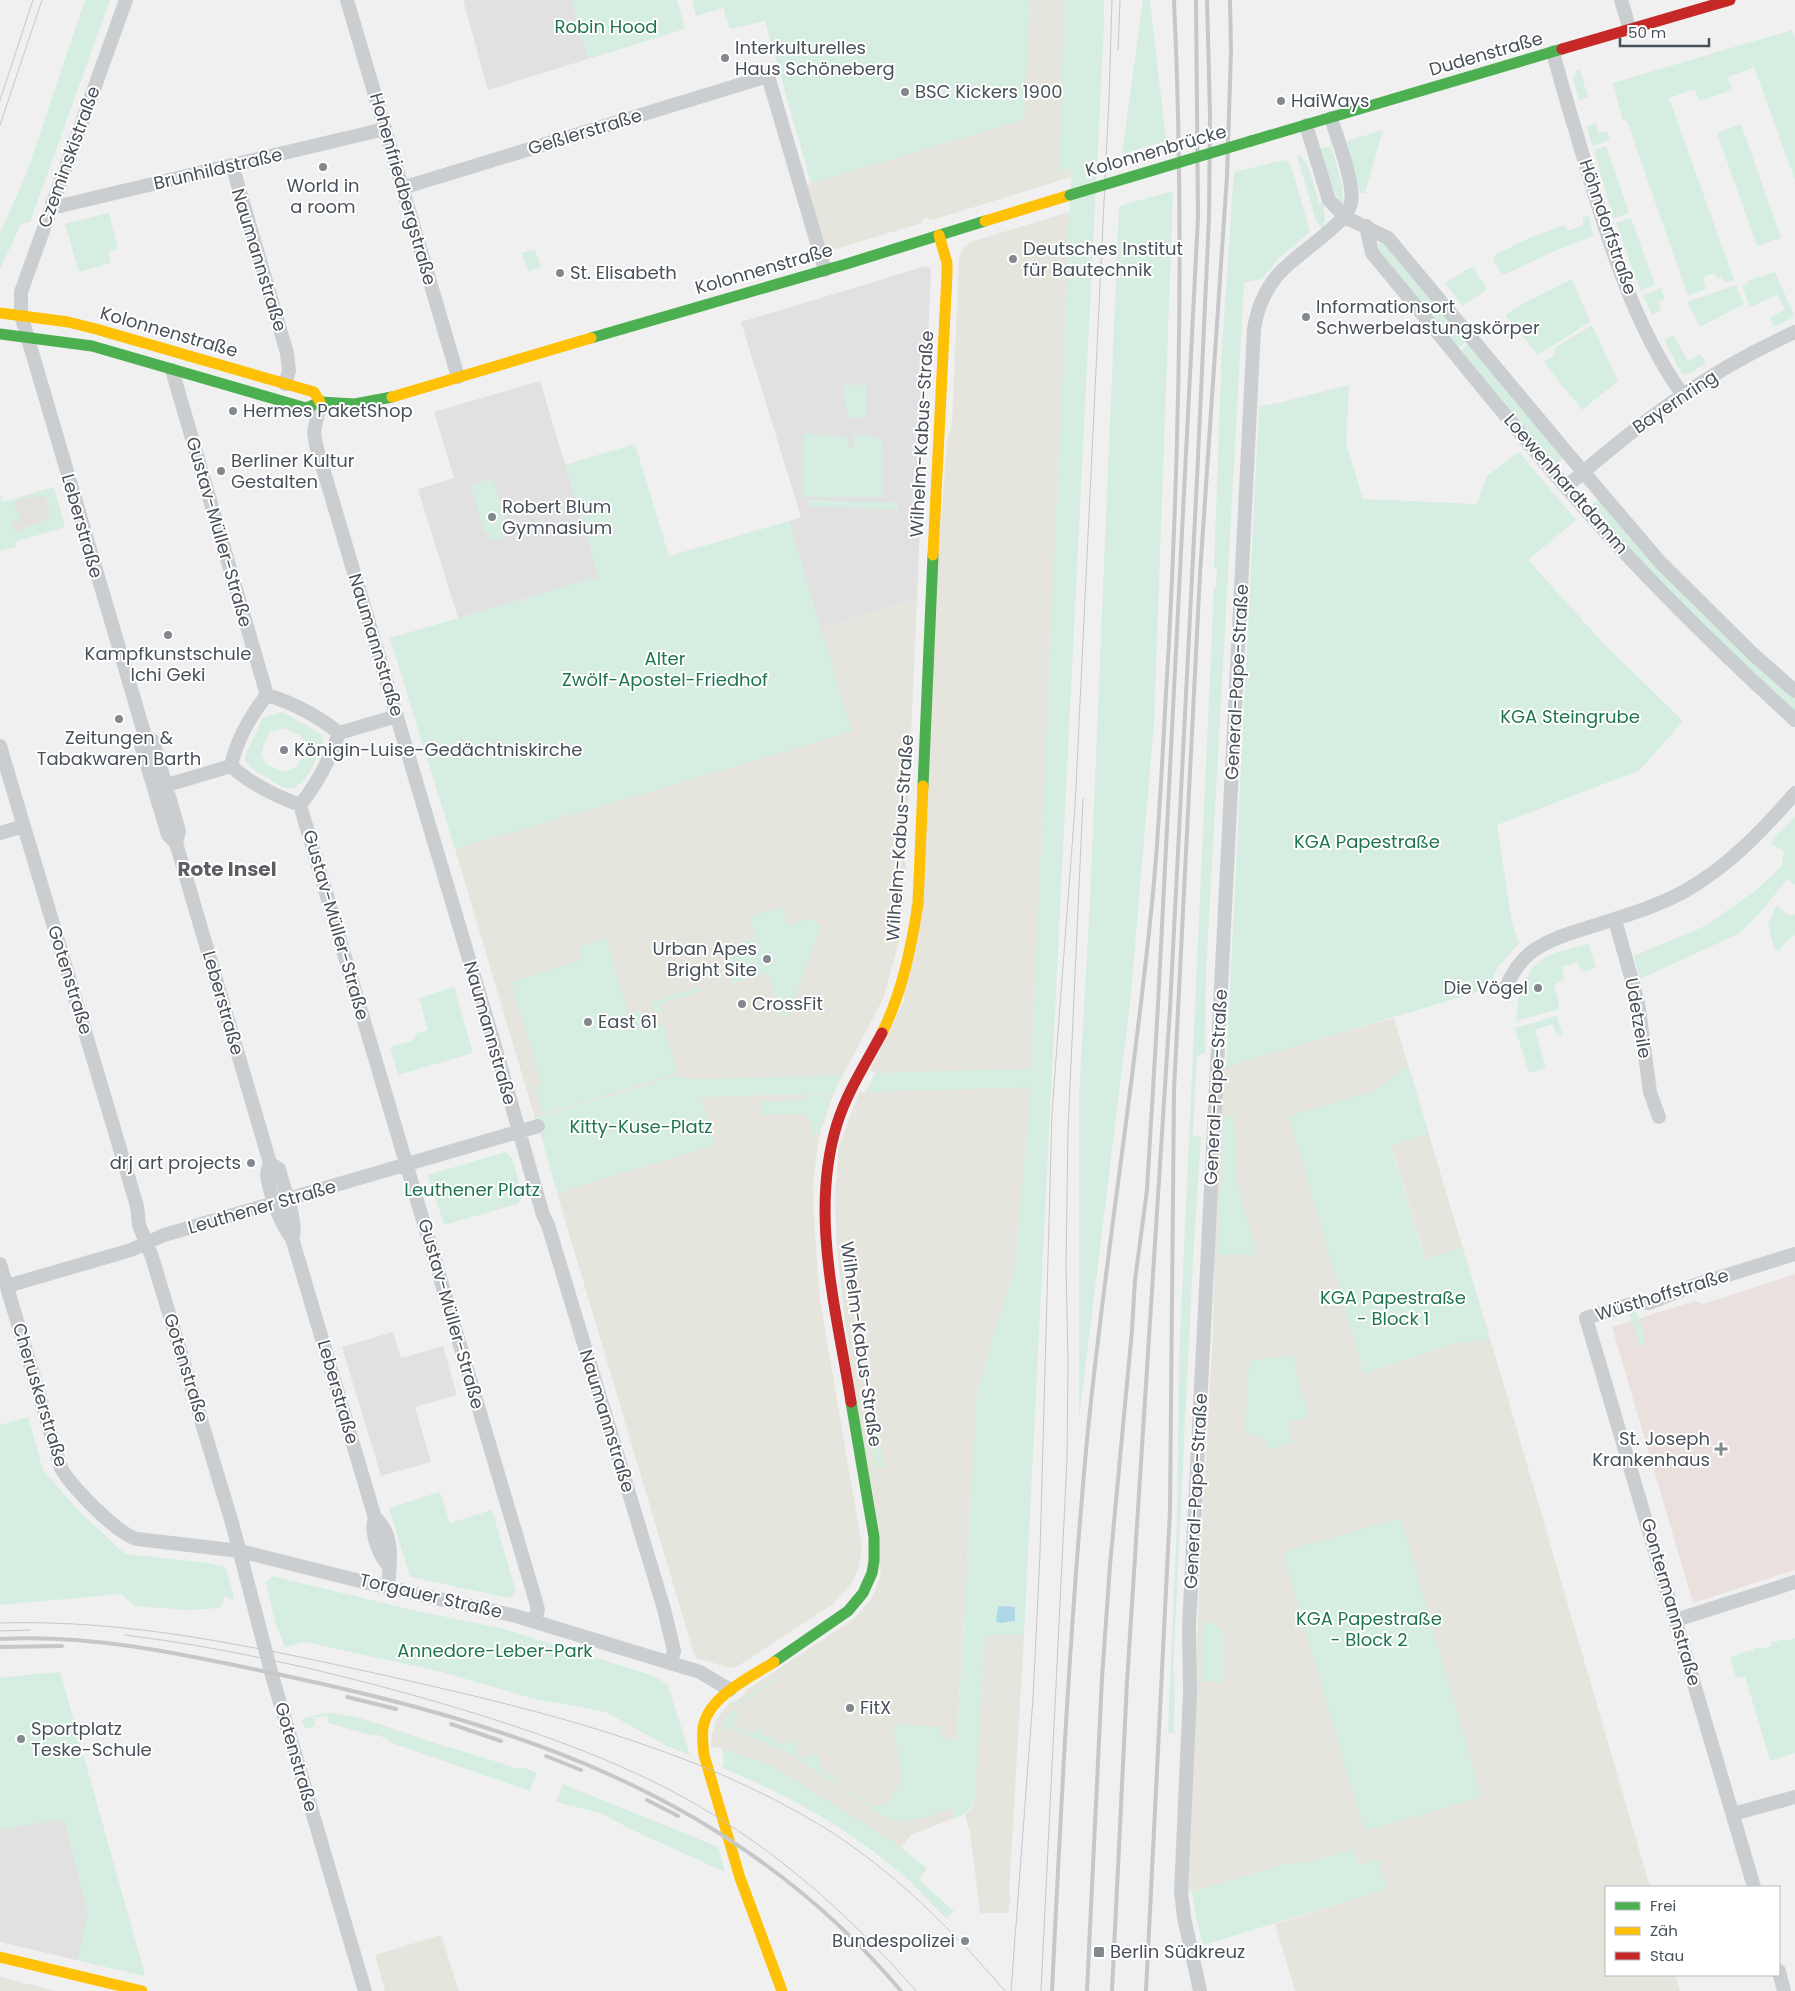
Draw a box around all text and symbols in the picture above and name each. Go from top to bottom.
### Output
park label: Robin Hood [554,14,658,39]
scale bar [1620,15,1709,47]
text: 50 m [1628,22,1666,43]
street label: Dudenstraße [1426,25,1546,82]
place label: Interkulturelles Haus Schöneberg [735,35,895,81]
marker: Interkulturelles Haus Schöneberg [719,52,731,64]
place label: BSC Kickers 1900 [915,79,1063,104]
street label: Czeminskistraße [31,83,106,231]
marker: BSC Kickers 1900 [899,86,911,98]
place label: HaiWays [1291,88,1369,113]
street label: Hohenfriedbergstraße [364,90,443,288]
marker: HaiWays [1275,95,1287,107]
street label: Geßlerstraße [525,102,645,161]
street label: Kolonnenbrücke [1082,118,1229,183]
street label: Brunhildstraße [151,142,285,195]
street label: Höhndorfstraße [1574,156,1643,298]
marker: World in a room [317,161,329,173]
place label: World in a room [286,173,360,219]
street label: Naumannstraße [226,185,293,334]
place label: Deutsches Institut für Bautechnik [1023,236,1183,282]
street label: Kolonnenstraße [692,237,836,300]
marker: Deutsches Institut für Bautechnik [1007,253,1019,265]
place label: St. Elisabeth [570,260,677,285]
marker: St. Elisabeth [554,267,566,279]
place label: Informationsort Schwerbelastungskörper [1316,294,1540,340]
street label: Kolonnenstraße [97,300,241,363]
marker: Informationsort Schwerbelastungskörper [1300,311,1312,323]
street label: Wilhelm-Kabus-Straße [904,330,939,538]
street label: Bayernring [1627,364,1722,439]
place label: Hermes PaketShop [243,398,413,423]
marker: Hermes PaketShop [227,405,239,417]
street label: Loewenhardtdamm [1498,408,1634,559]
street label: Gustav-Müller-Straße [180,434,259,630]
place label: Berliner Kultur Gestalten [231,448,355,494]
marker: Berliner Kultur Gestalten [215,465,227,477]
street label: Leberstraße [56,471,109,581]
place label: Robert Blum Gymnasium [502,494,612,540]
marker: Robert Blum Gymnasium [486,511,498,523]
street label: Naumannstraße [343,570,410,719]
street label: General-Pape-Straße [1219,583,1254,781]
marker: Kampfkunstschule Ichi Geki [162,629,174,641]
place label: Kampfkunstschule Ichi Geki [85,641,251,687]
park label: Alter Zwölf-Apostel-Friedhof [562,646,768,692]
park label: KGA Steingrube [1500,704,1640,729]
marker: Zeitungen & Tabakwaren Barth [113,713,125,725]
place label: Zeitungen & Tabakwaren Barth [37,725,201,771]
street label: Wilhelm-Kabus-Straße [880,734,919,942]
place label: Königin-Luise-Gedächtniskirche [294,737,582,762]
marker: Königin-Luise-Gedächtniskirche [278,744,290,756]
street label: Gustav-Müller-Straße [297,827,376,1023]
park label: KGA Papestraße [1294,829,1440,854]
district label: Rote Insel [177,855,277,883]
street label: Gotenstraße [42,922,99,1038]
place label: Urban Apes Bright Site [653,936,757,982]
street label: Leberstraße [197,948,250,1058]
marker: Urban Apes Bright Site [761,953,773,965]
street label: Naumannstraße [458,958,523,1108]
place label: Die Vögel [1443,975,1528,1000]
street label: Udetzeile [1619,976,1658,1060]
marker: Die Vögel [1532,982,1544,994]
street label: General-Pape-Straße [1198,988,1233,1186]
place label: CrossFit [752,991,823,1016]
marker: CrossFit [736,998,748,1010]
place label: East 61 [598,1009,657,1034]
marker: East 61 [582,1016,594,1028]
park label: Kitty-Kuse-Platz [570,1114,712,1139]
place label: drj art projects [110,1150,241,1175]
marker: drj art projects [245,1157,257,1169]
street label: Leuthener Straße [185,1173,339,1240]
park label: Leuthener Platz [404,1177,540,1202]
street label: Gustav-Müller-Straße [412,1216,491,1412]
street label: Wilhelm-Kabus-Straße [835,1240,888,1448]
street label: Wüsthoffstraße [1592,1262,1732,1327]
park label: KGA Papestraße - Block 1 [1320,1285,1466,1331]
street label: Gotenstraße [158,1310,215,1426]
street label: Cheruskerstraße [7,1320,74,1470]
street label: Leberstraße [312,1337,365,1447]
street label: Naumannstraße [574,1346,641,1495]
street label: General-Pape-Straße [1178,1392,1213,1590]
place label: St. Joseph Krankenhaus [1592,1426,1710,1472]
marker: St. Joseph Krankenhaus [1714,1442,1728,1456]
street label: Gontermannstraße [1636,1515,1707,1689]
street label: Torgauer Straße [357,1567,505,1624]
park label: KGA Papestraße - Block 2 [1296,1606,1442,1652]
park label: Annedore-Leber-Park [397,1638,593,1663]
place label: FitX [860,1695,891,1720]
street label: Gotenstraße [269,1699,324,1815]
marker: FitX [844,1702,856,1714]
place label: Sportplatz Teske-Schule [31,1716,152,1762]
marker: Sportplatz Teske-Schule [15,1733,27,1745]
legend [1605,1886,1780,1976]
text: Frei [1650,1895,1676,1916]
text: Zäh [1650,1920,1678,1941]
place label: Bundespolizei [832,1928,955,1953]
marker: Bundespolizei [959,1935,971,1947]
place label: Berlin Südkreuz [1110,1939,1245,1964]
marker: Berlin Südkreuz [1092,1945,1106,1959]
text: Stau [1650,1945,1684,1966]

